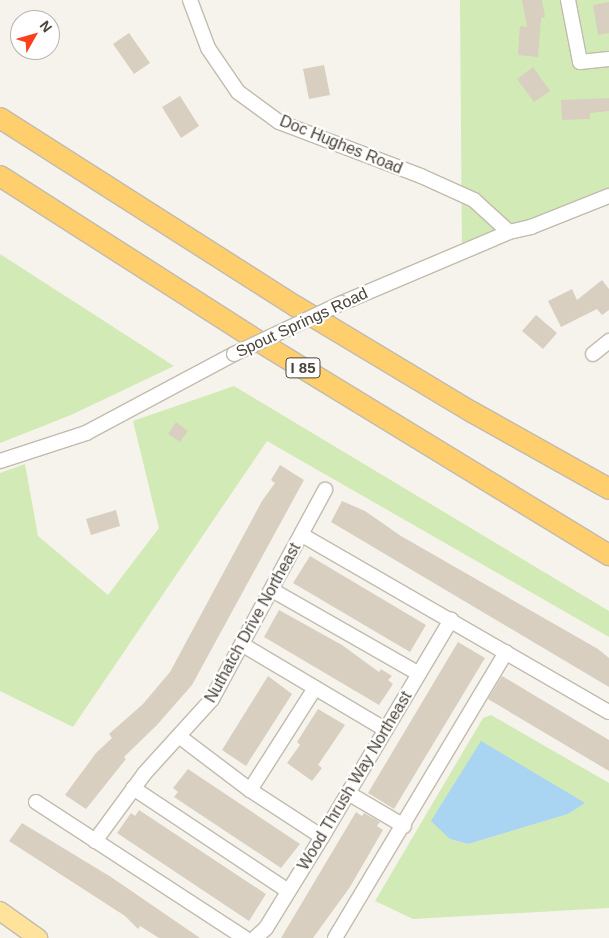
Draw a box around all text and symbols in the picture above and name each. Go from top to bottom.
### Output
north arrow [10,10,60,60]
text: N [37,17,55,35]
street label: Doc Hughes Road [277,112,405,178]
street label: Spout Springs Road [233,284,371,362]
road number: I 85 [284,356,322,380]
street label: Nuthatch Drive Northeast [201,540,305,706]
street label: Wood Thrush Way Northeast [294,688,416,874]

